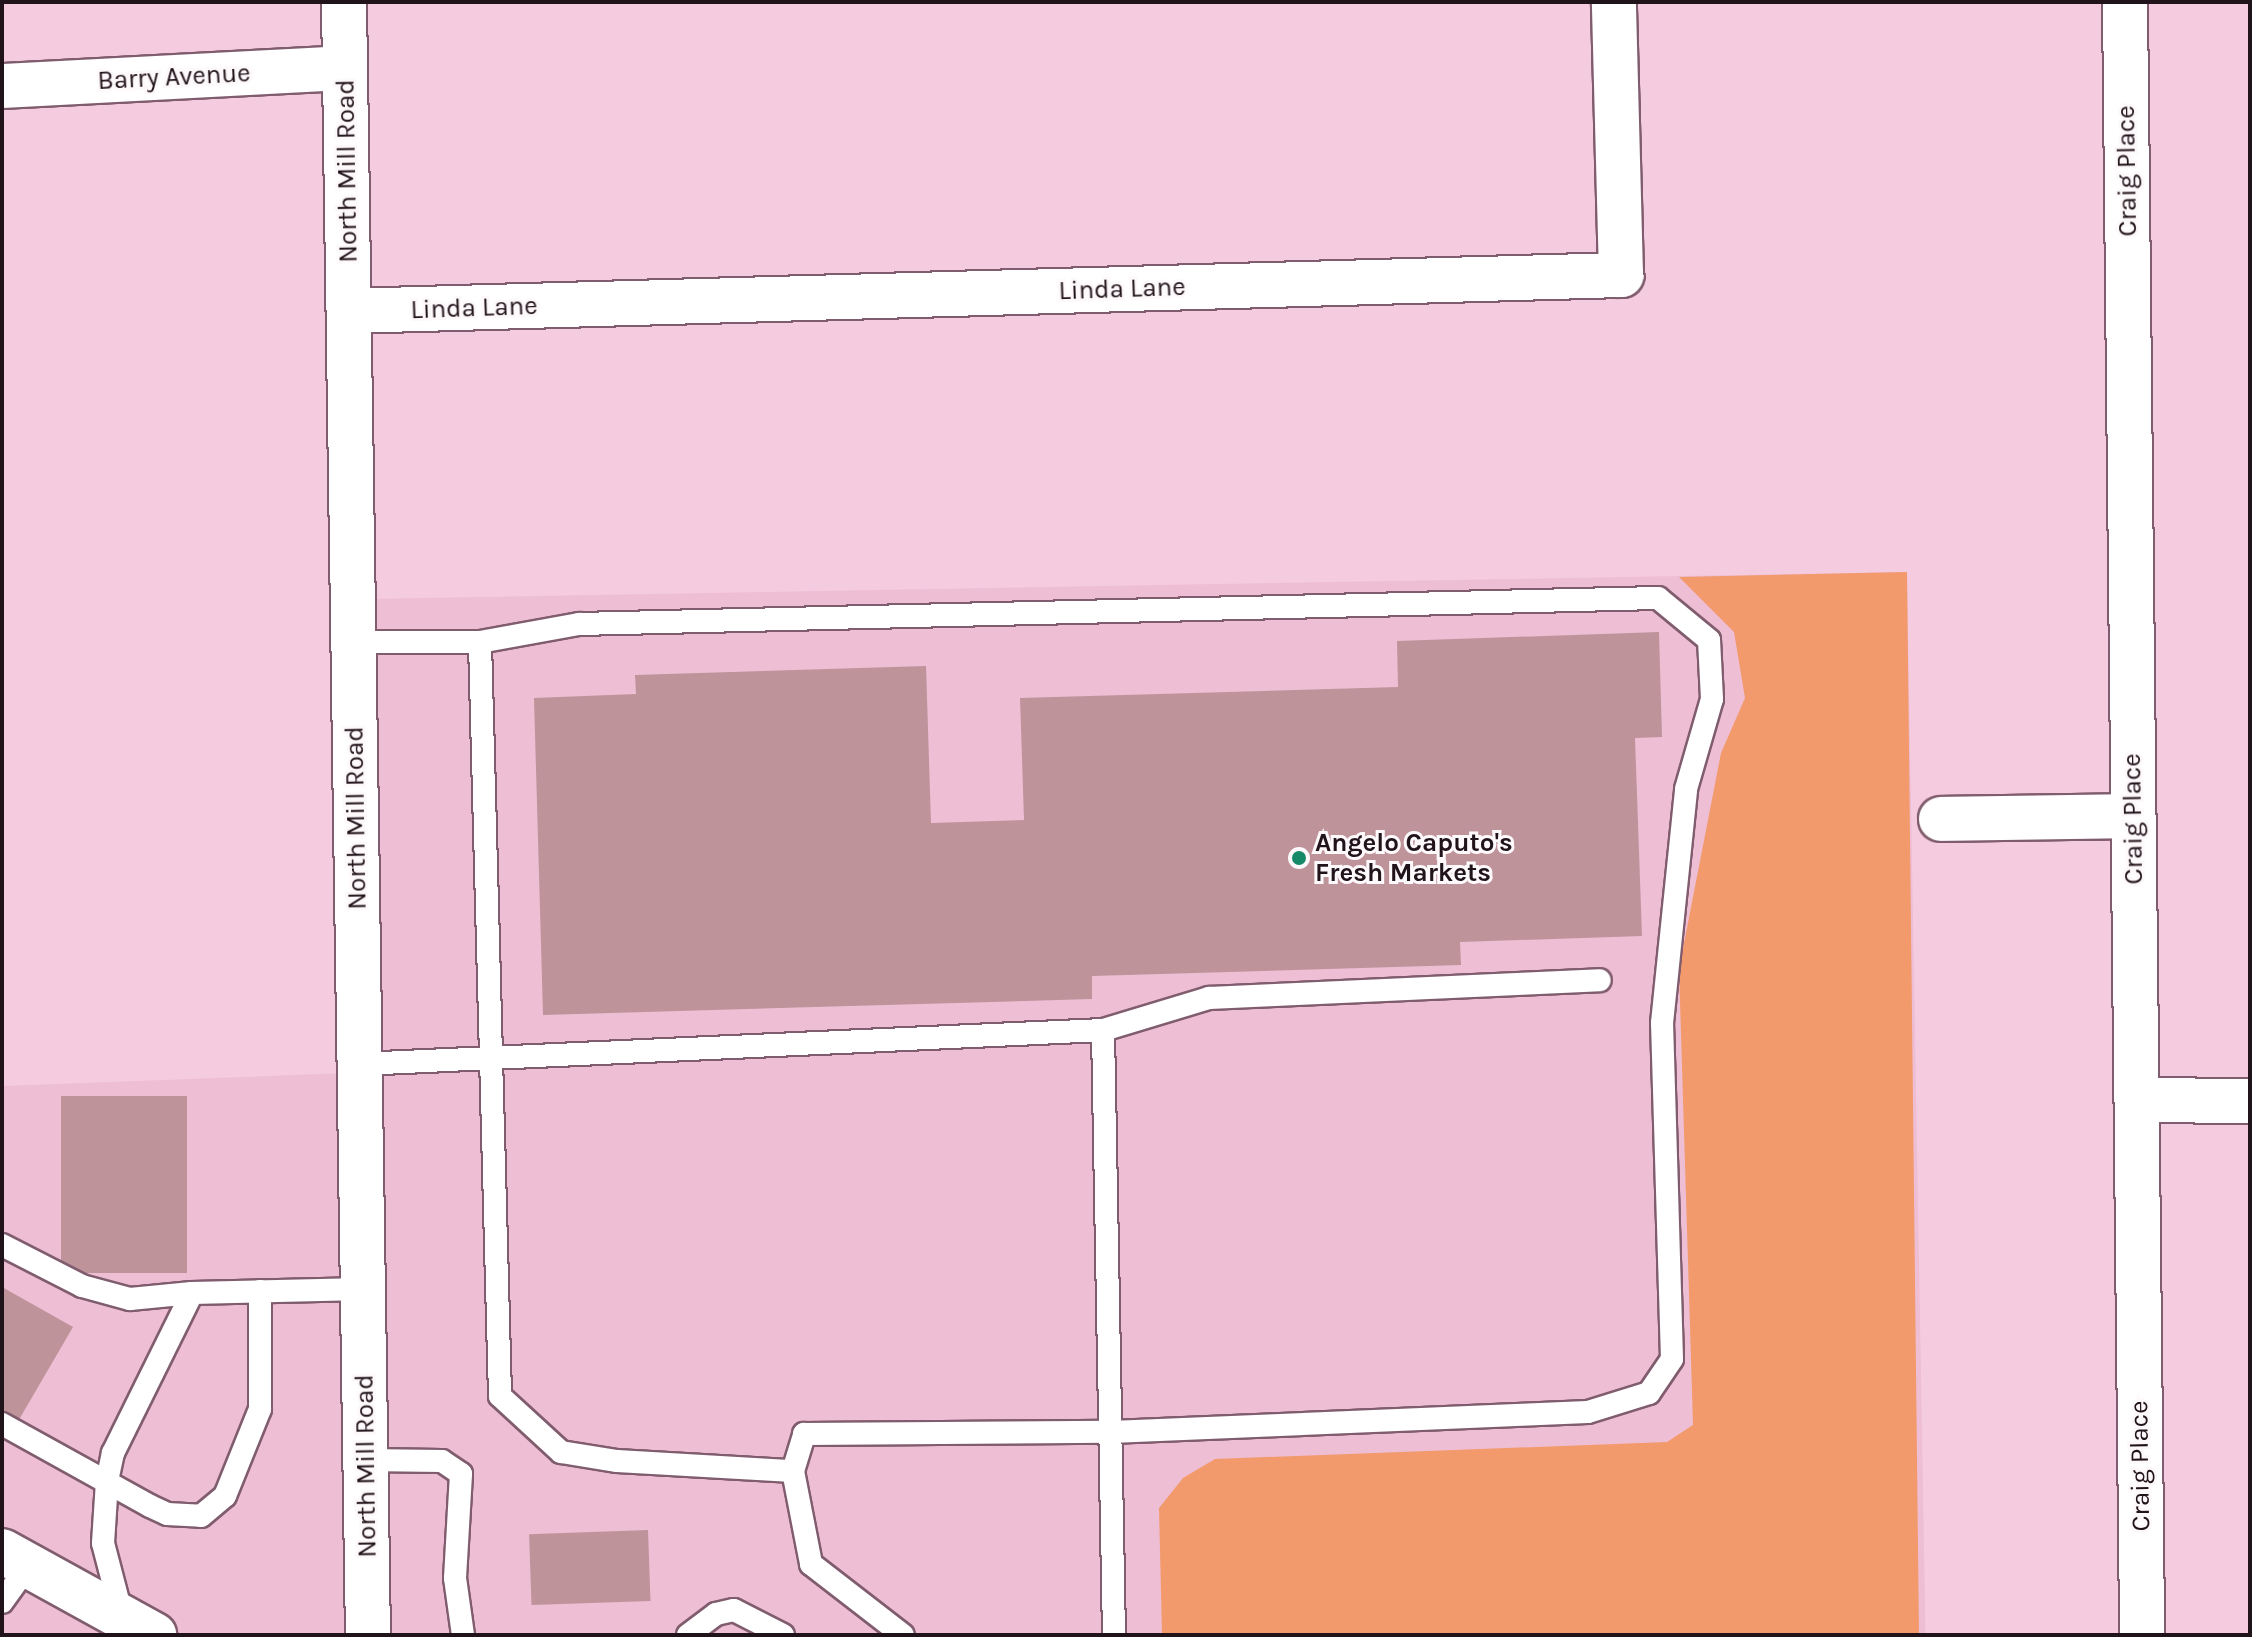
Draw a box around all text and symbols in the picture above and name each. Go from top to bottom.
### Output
street label: Barry Avenue [97,57,251,97]
street label: North Mill Road [330,79,364,263]
street label: Craig Place [2110,105,2144,237]
street label: Linda Lane [1058,271,1186,307]
street label: Linda Lane [410,290,538,326]
street label: North Mill Road [339,726,373,910]
street label: Craig Place [2116,753,2150,885]
place label: Angelo Caputo's Fresh Markets [1315,827,1513,888]
marker: Angelo Caputo's Fresh Markets [1290,849,1308,867]
street label: North Mill Road [349,1374,383,1558]
street label: Craig Place [2123,1400,2157,1532]

